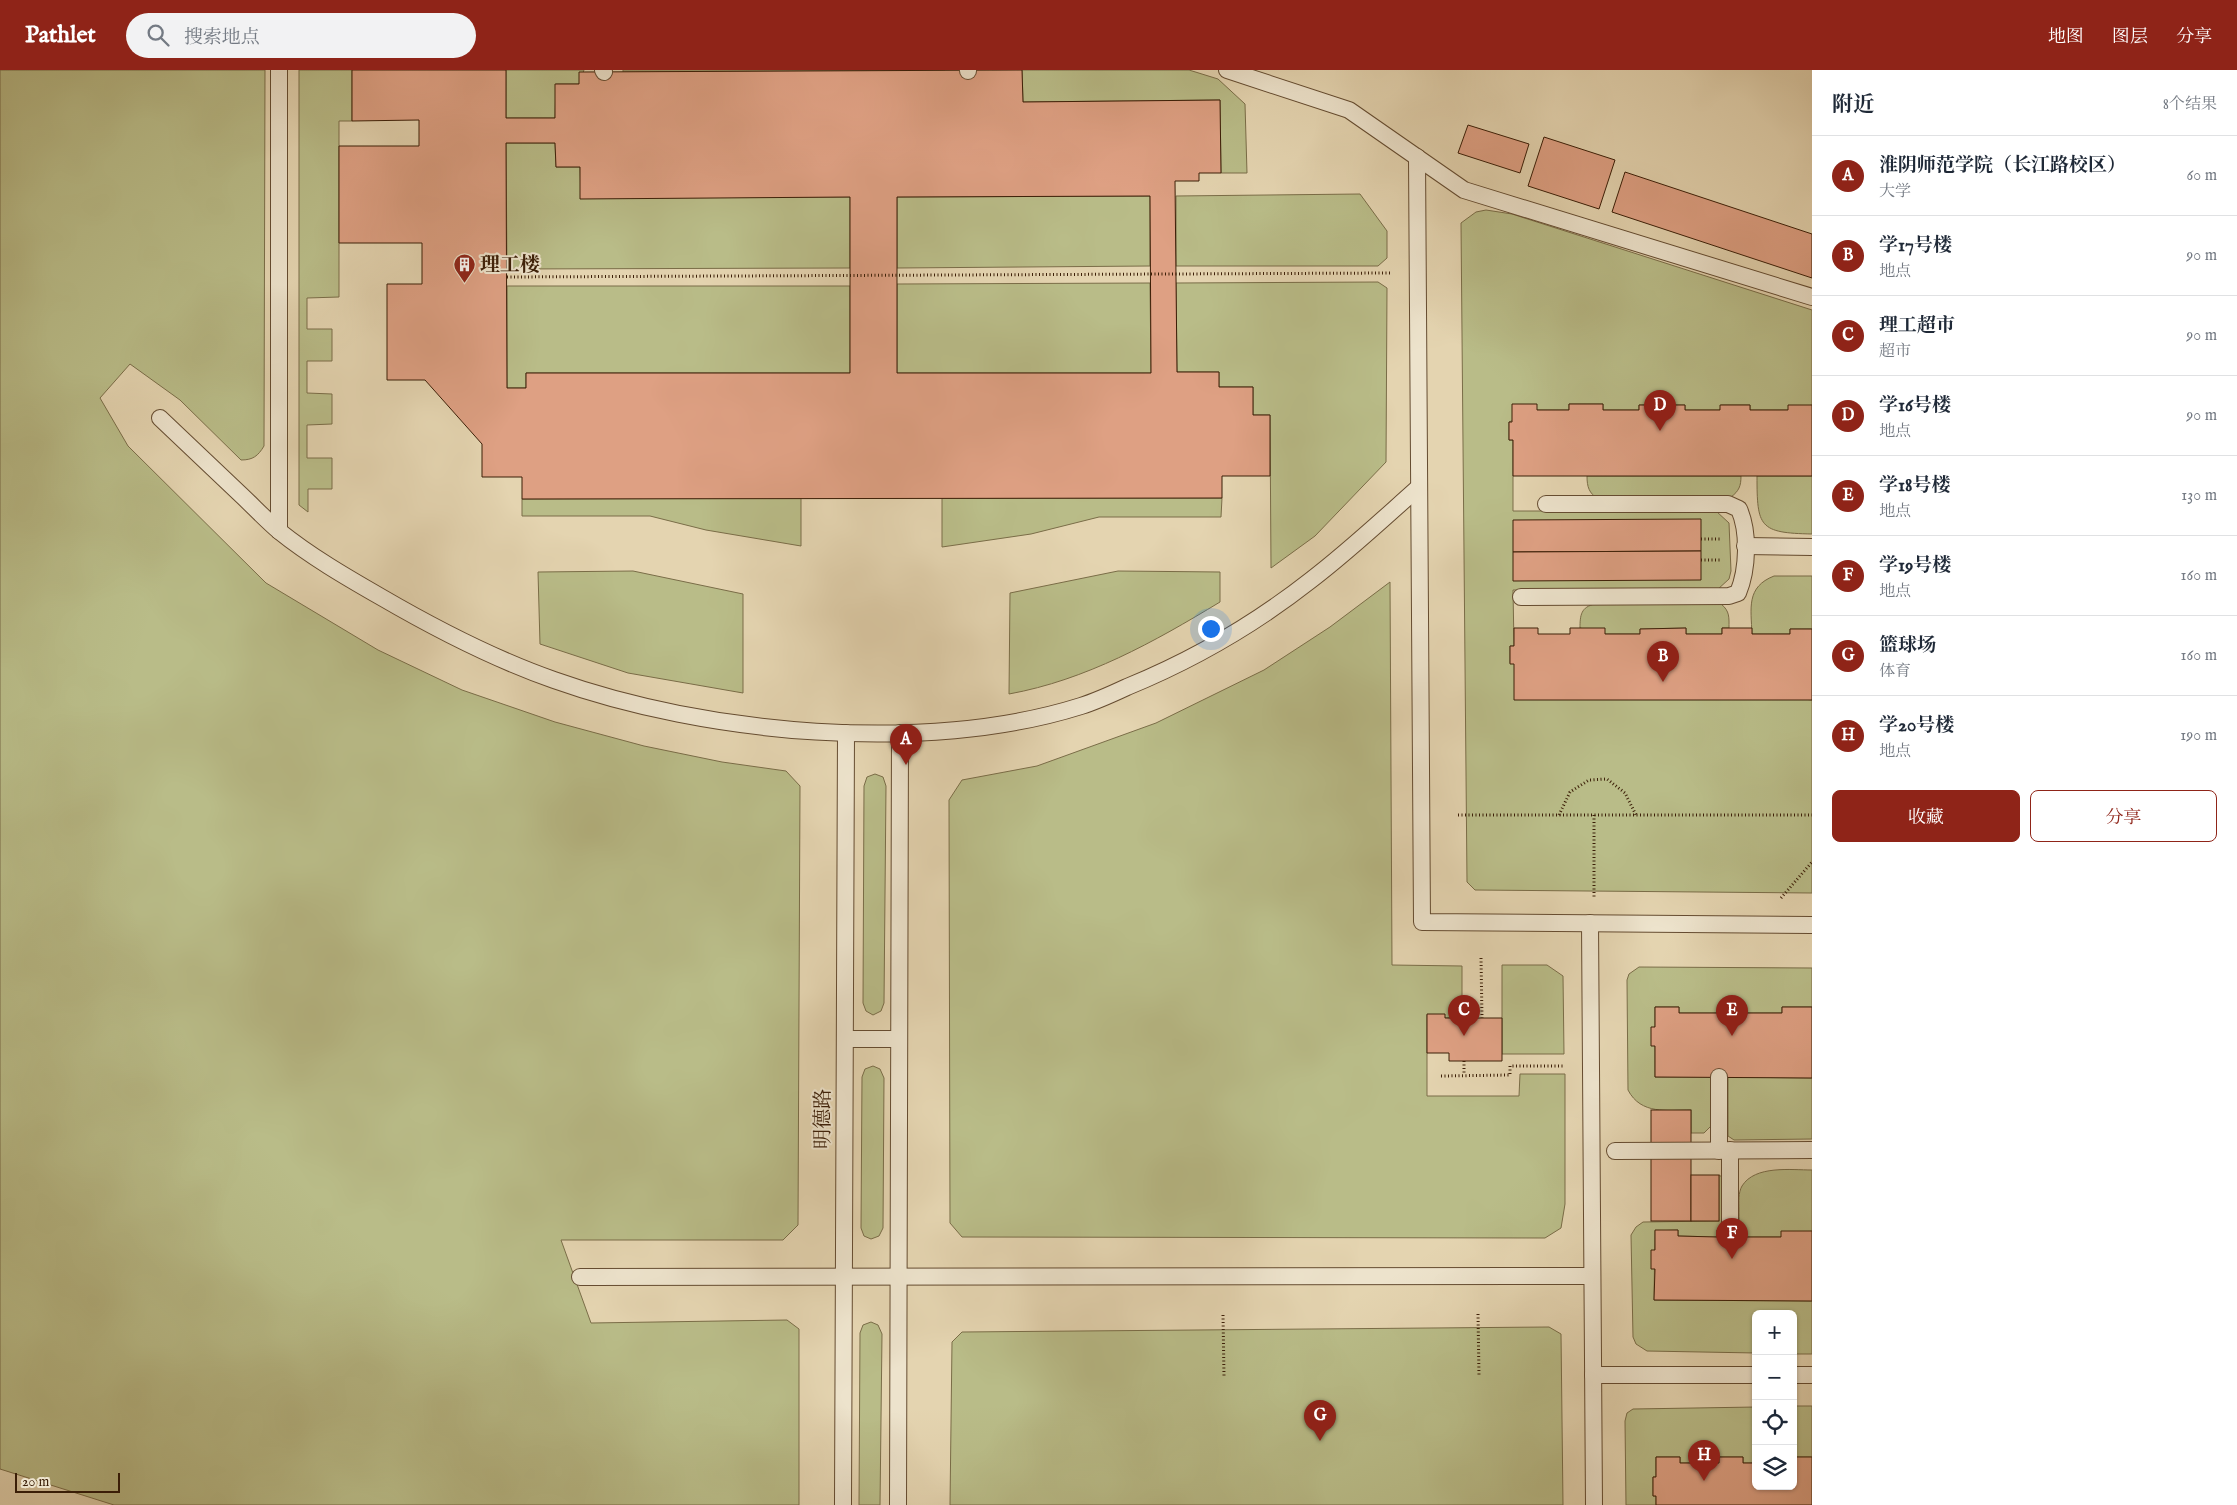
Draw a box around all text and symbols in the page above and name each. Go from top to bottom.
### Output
search box [126,13,476,58]
text: Pathlet [25,20,96,51]
icon: search [144,21,172,49]
text: 搜索地点 [184,26,260,50]
text: 地图 [2048,26,2084,49]
text: 图层 [2112,26,2148,49]
text: 分享 [2176,26,2212,49]
text: 附近 [1832,92,1874,119]
text: 8个结果 [2163,95,2217,115]
text: 淮阴师范学院（长江路校区） [1879,154,2126,178]
text: A [1843,166,1853,186]
text: 60 m [2187,166,2217,186]
text: 大学 [1879,182,1911,202]
text: 学17号楼 [1879,234,1952,258]
text: B [1843,246,1853,266]
text: 90 m [2186,246,2217,266]
building icon: 理工楼 [452,253,476,284]
place label: 理工楼 [480,253,540,278]
text: 地点 [1879,262,1911,282]
text: 理工超市 [1879,314,1955,338]
text: C [1842,326,1854,346]
text: 90 m [2186,326,2217,346]
text: 超市 [1879,342,1911,362]
pin: D [1644,390,1676,431]
text: 学16号楼 [1879,394,1951,418]
text: D [1842,406,1854,426]
text: 90 m [2186,406,2217,426]
text: 地点 [1879,422,1911,442]
text: 学18号楼 [1879,474,1951,498]
text: E [1842,486,1854,506]
text: 130 m [2181,486,2217,506]
text: 地点 [1879,502,1911,522]
text: 学19号楼 [1879,554,1951,578]
text: F [1843,566,1853,586]
text: 160 m [2181,566,2217,586]
text: 地点 [1879,582,1911,602]
your location [1198,616,1224,642]
text: 篮球场 [1879,634,1936,658]
pin: B [1647,641,1679,682]
text: G [1842,646,1854,666]
text: 160 m [2181,646,2217,666]
text: 体育 [1879,662,1911,682]
text: 学20号楼 [1879,714,1954,738]
pin: A [890,724,922,765]
text: H [1841,726,1855,746]
text: 190 m [2180,726,2217,746]
text: 地点 [1879,742,1911,762]
button: 收藏 [1832,790,2020,842]
button: 分享 [2030,790,2217,842]
pin: C [1448,995,1480,1036]
pin: E [1716,995,1748,1036]
street label: 明德路 [811,1089,836,1149]
pin: F [1716,1218,1748,1259]
map controls [1752,1310,1797,1490]
button: + [1752,1310,1797,1355]
button: − [1752,1355,1797,1400]
pin: G [1304,1400,1336,1441]
button: locate [1752,1400,1797,1445]
pin: H [1688,1440,1720,1481]
button: layers [1752,1445,1797,1490]
scale bar [15,1470,120,1493]
text: 20 m [22,1473,49,1491]

